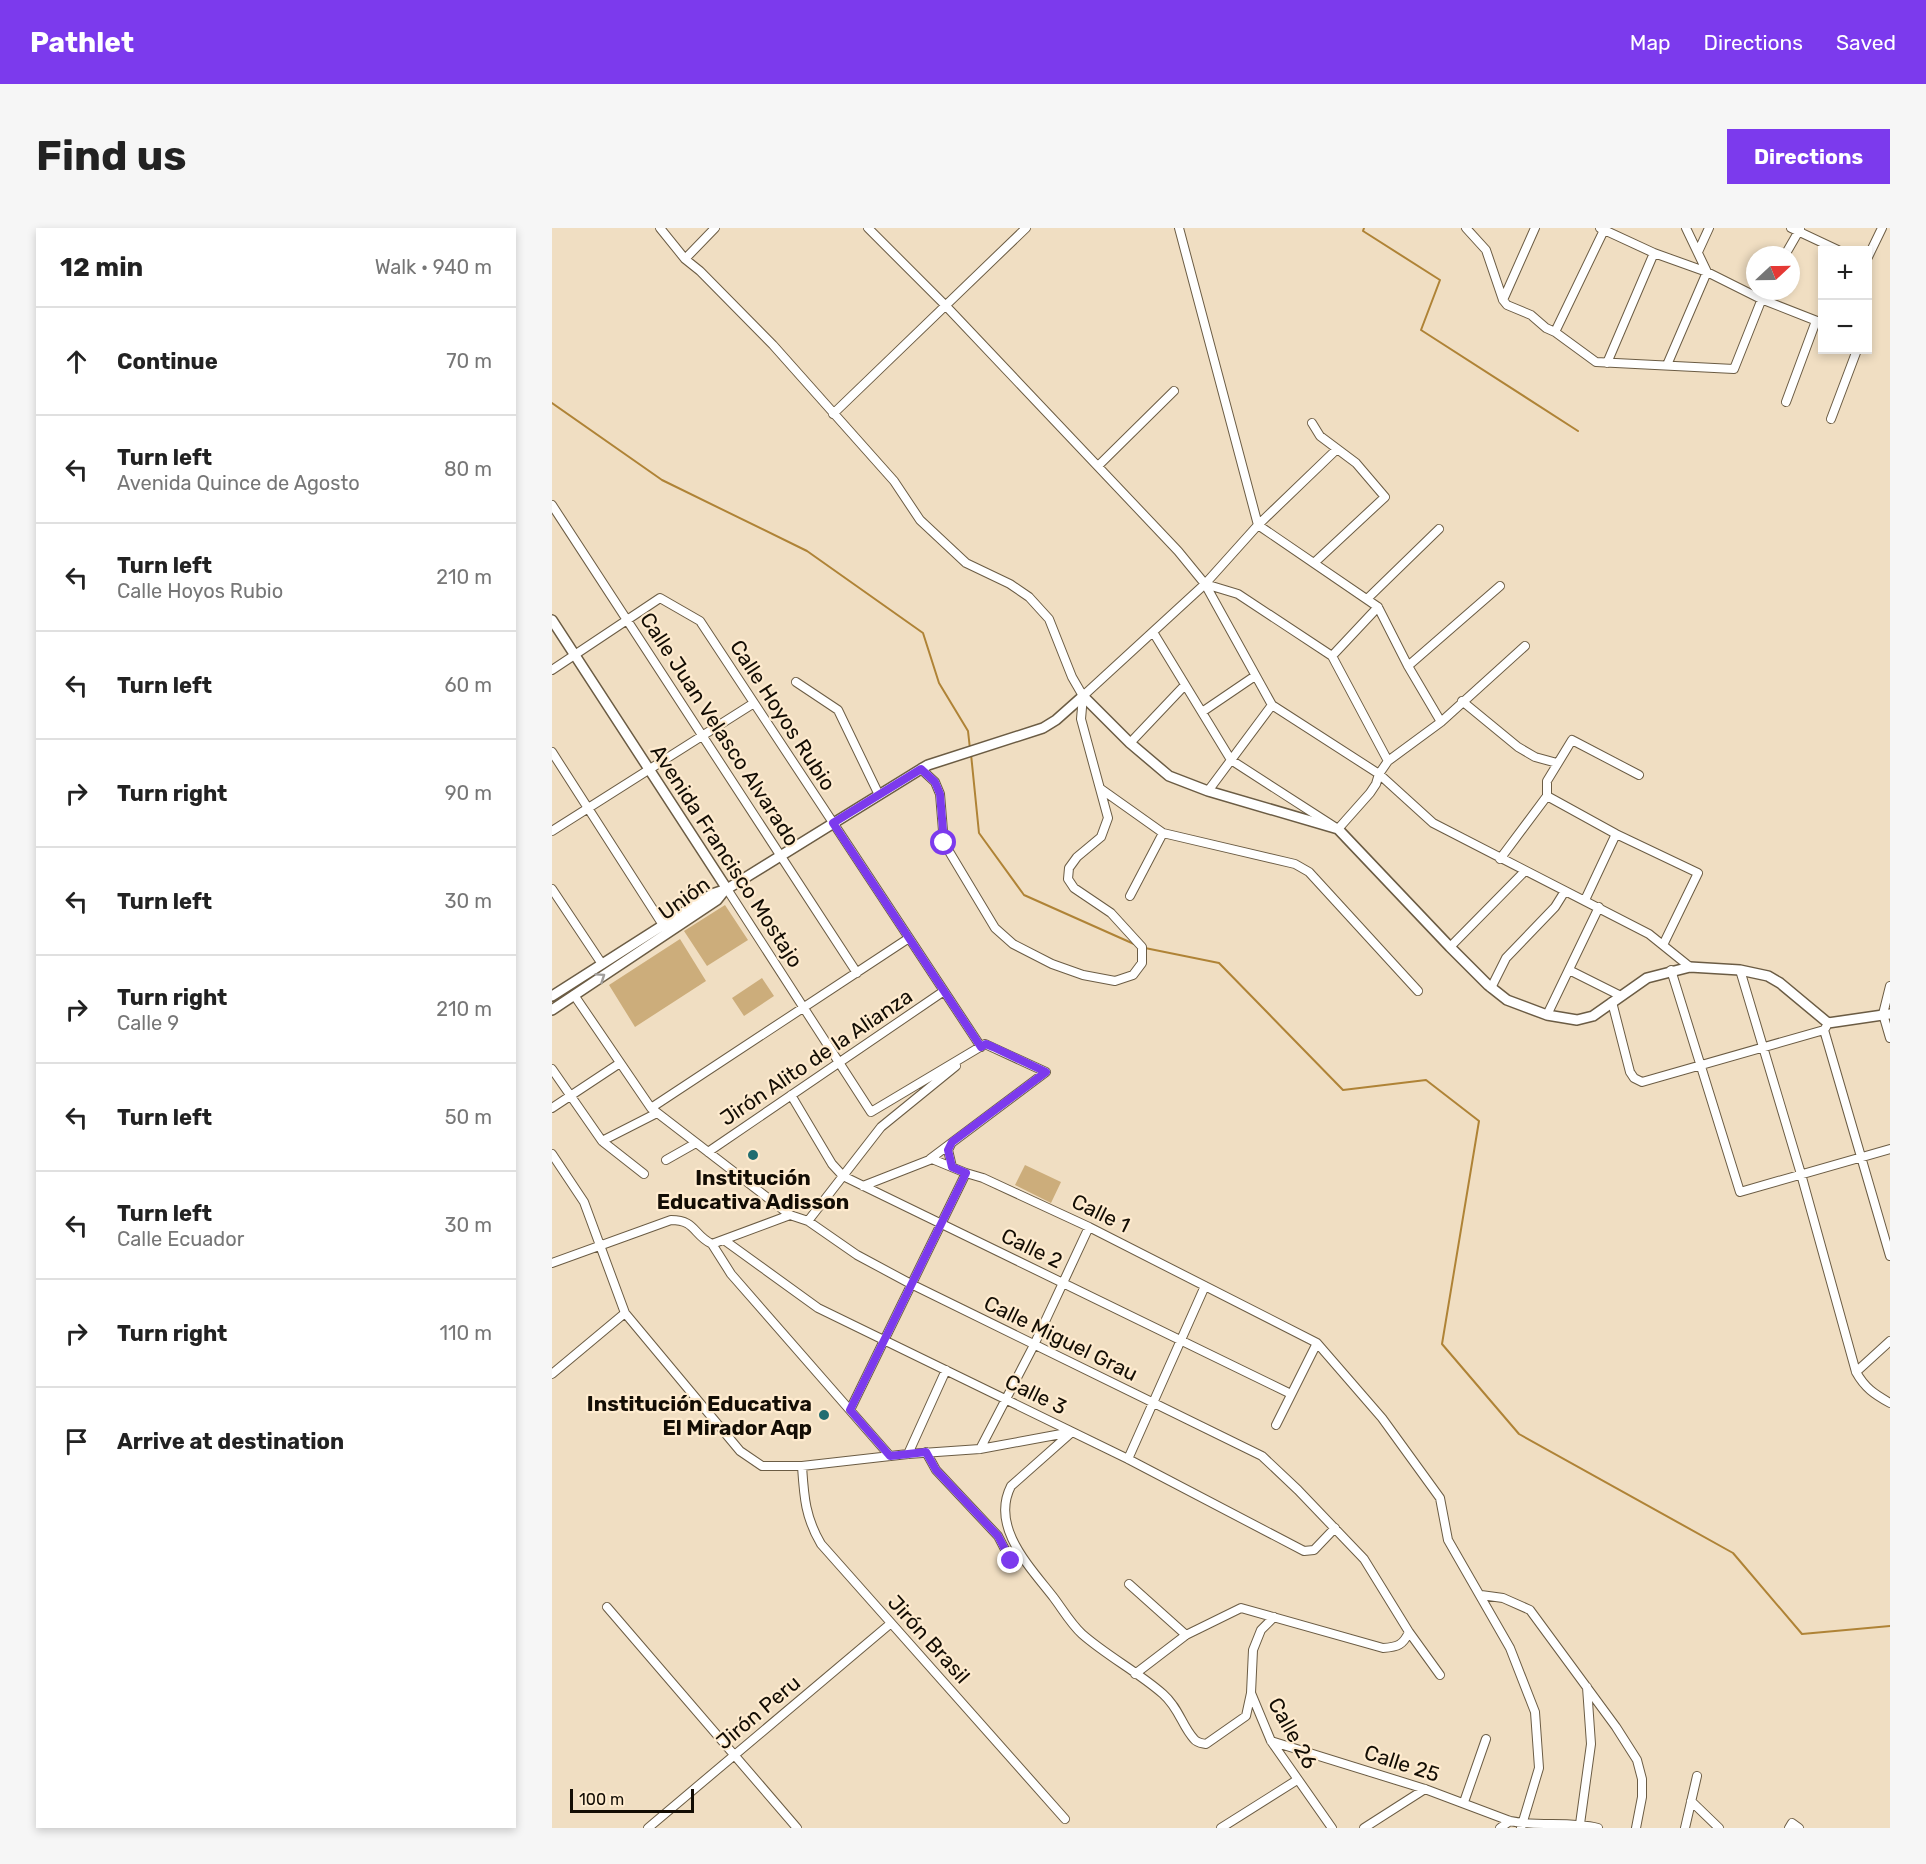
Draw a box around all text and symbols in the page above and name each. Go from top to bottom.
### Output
text: Pathlet [30,26,134,59]
text: Map [1630,30,1671,55]
text: Directions [1704,30,1803,55]
text: Saved [1836,30,1896,55]
button: Directions [1727,129,1890,184]
text: Find us [36,131,187,181]
north arrow [1746,246,1800,300]
map controls [1818,246,1872,354]
button: + [1818,246,1872,300]
text: 12 min [60,252,143,283]
text: Walk · 940 m [375,255,492,279]
button: − [1818,300,1872,354]
icon: ahead [60,345,93,378]
text: Continue [117,348,218,375]
text: 70 m [446,349,492,373]
text: Turn left [117,444,212,471]
icon: left [60,453,93,486]
text: 80 m [444,457,492,481]
text: Avenida Quince de Agosto [117,471,360,495]
text: Turn left [117,552,212,579]
icon: left [60,561,93,594]
text: 210 m [436,565,492,589]
text: Calle Hoyos Rubio [117,579,283,603]
street label: Calle Juan Velasco Alvarado [635,608,805,850]
street label: Calle Hoyos Rubio [725,635,841,795]
icon: left [60,669,93,702]
text: Turn left [117,672,212,699]
text: 60 m [445,673,492,697]
street label: Avenida Francisco Mostajo [646,740,808,972]
icon: right [60,777,93,810]
text: Turn right [117,780,227,807]
text: 90 m [445,781,492,805]
route start [930,829,956,855]
street label: Unión [653,871,715,925]
icon: left [60,885,93,918]
text: Turn left [117,888,212,915]
text: 30 m [445,889,492,913]
one-way arrow [594,973,605,984]
street label: Jirón Alito de la Alianza [715,983,917,1131]
text: Turn right [117,984,227,1011]
icon: right [60,993,93,1026]
text: 210 m [436,997,492,1021]
text: Calle 9 [117,1011,179,1035]
icon: left [60,1101,93,1134]
text: Turn left [117,1104,212,1131]
text: 50 m [445,1105,492,1129]
marker: Institución Educativa Adisson [746,1148,760,1162]
place label: Institución Educativa Adisson [657,1165,849,1214]
street label: Calle 1 [1068,1188,1134,1238]
text: Turn left [117,1200,212,1227]
icon: left [60,1209,93,1242]
text: 30 m [445,1213,492,1237]
street label: Calle 2 [997,1223,1067,1273]
text: Calle Ecuador [117,1227,244,1251]
street label: Calle Miguel Grau [980,1290,1142,1386]
icon: right [60,1317,93,1350]
text: Turn right [117,1320,227,1347]
text: 110 m [440,1321,492,1345]
street label: Calle 3 [1001,1368,1071,1420]
place label: Institución Educativa El Mirador Aqp [587,1391,812,1440]
marker: Institución Educativa El Mirador Aqp [817,1408,831,1422]
icon: arrive [60,1425,93,1458]
text: Arrive at destination [117,1428,344,1455]
route end [997,1547,1023,1573]
street label: Jirón Brasil [883,1590,975,1688]
street label: Jirón Peru [711,1670,805,1754]
street label: Calle 26 [1263,1693,1323,1773]
street label: Calle 25 [1361,1739,1443,1787]
scale bar [570,1786,694,1814]
text: 100 m [579,1790,624,1809]

